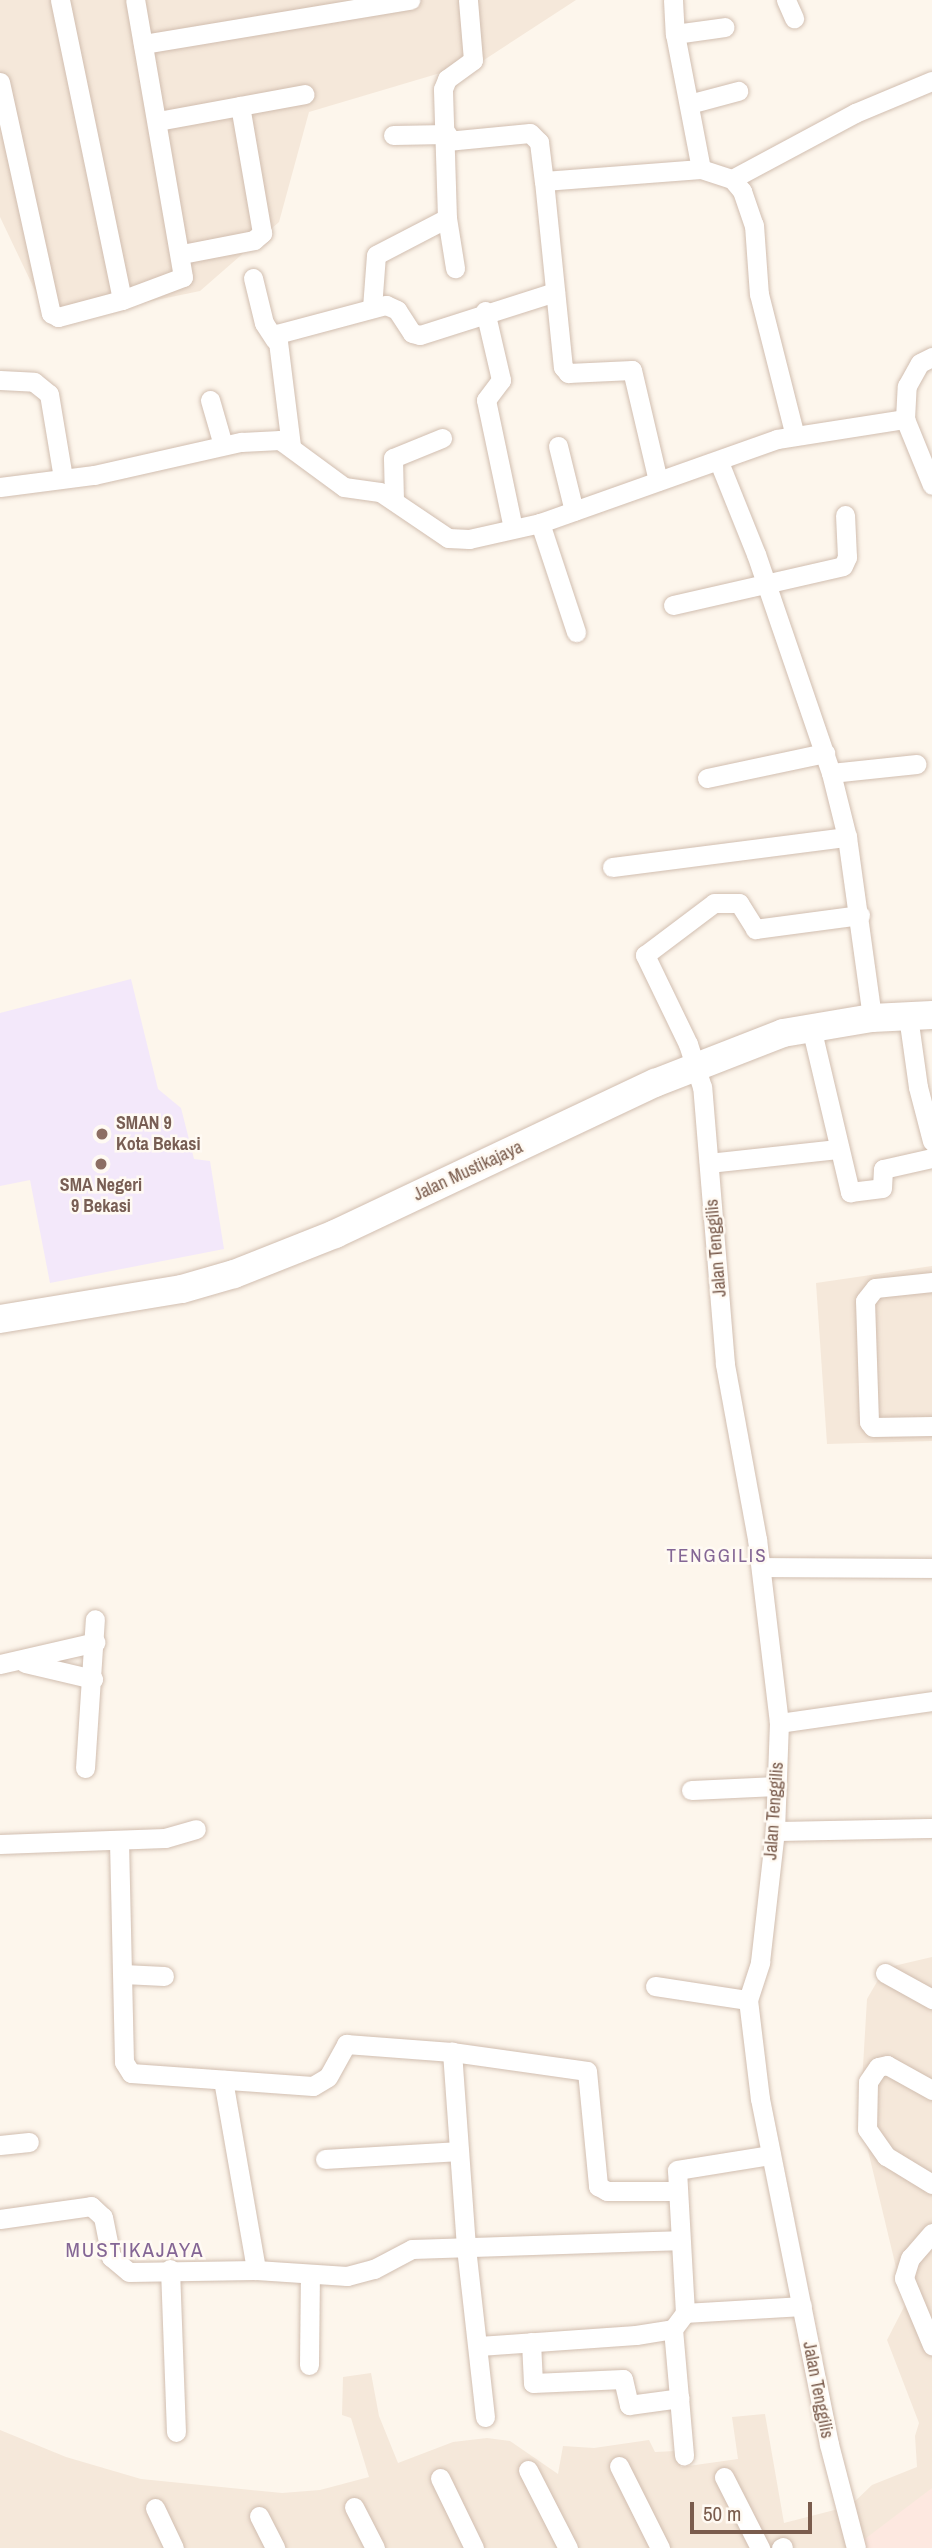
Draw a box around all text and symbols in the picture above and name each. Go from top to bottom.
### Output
place label: SMAN 9 Kota Bekasi [116,1113,200,1156]
marker: SMAN 9 Kota Bekasi [94,1126,110,1142]
street label: Jalan Mustikajaya [410,1136,526,1206]
marker: SMA Negeri 9 Bekasi [93,1156,109,1172]
place label: SMA Negeri 9 Bekasi [60,1175,142,1218]
street label: Jalan Tenggilis [701,1198,731,1298]
district label: TENGGILIS [668,1545,766,1567]
street label: Jalan Tenggilis [760,1761,788,1861]
district label: MUSTIKAJAYA [67,2237,203,2263]
street label: Jalan Tenggilis [798,2340,838,2440]
scale bar [694,2488,816,2532]
text: 50 m [703,2499,741,2528]

